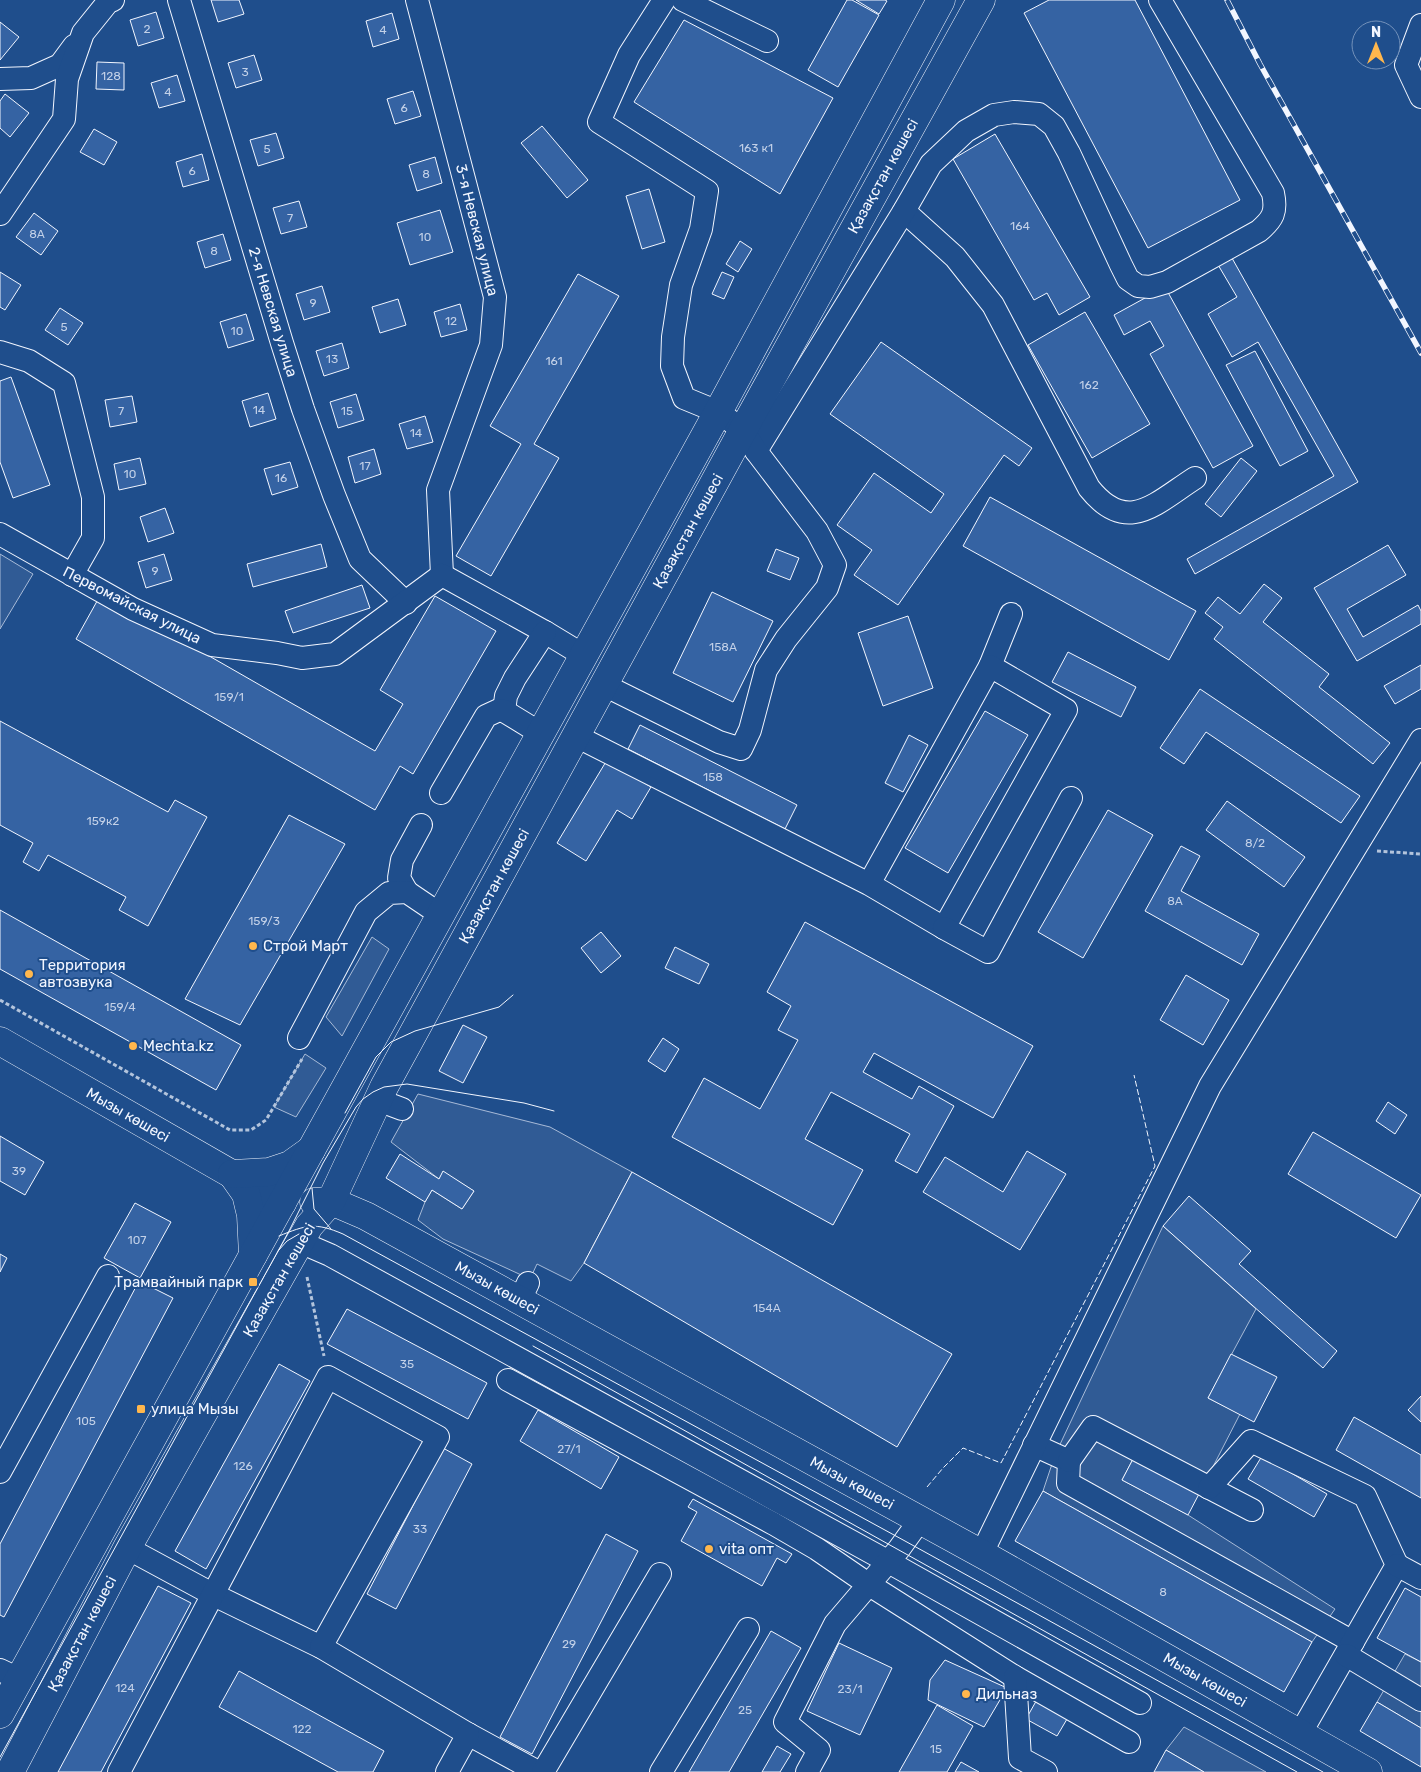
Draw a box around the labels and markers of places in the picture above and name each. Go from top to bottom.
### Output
place label: Строй Март [263,937,348,955]
marker: Строй Март [247,940,259,952]
place label: Территория автозвука [39,956,126,991]
marker: Территория автозвука [23,968,35,980]
place label: Mechta.kz [143,1037,214,1055]
marker: Mechta.kz [127,1040,139,1052]
place label: Трамвайный парк [114,1273,243,1291]
marker: Трамвайный парк [247,1276,259,1288]
place label: улица Мызы [151,1400,239,1418]
marker: улица Мызы [135,1403,147,1415]
place label: vita опт [719,1540,774,1558]
marker: vita опт [703,1543,715,1555]
place label: Дильназ [976,1685,1037,1703]
marker: Дильназ [960,1688,972,1700]

